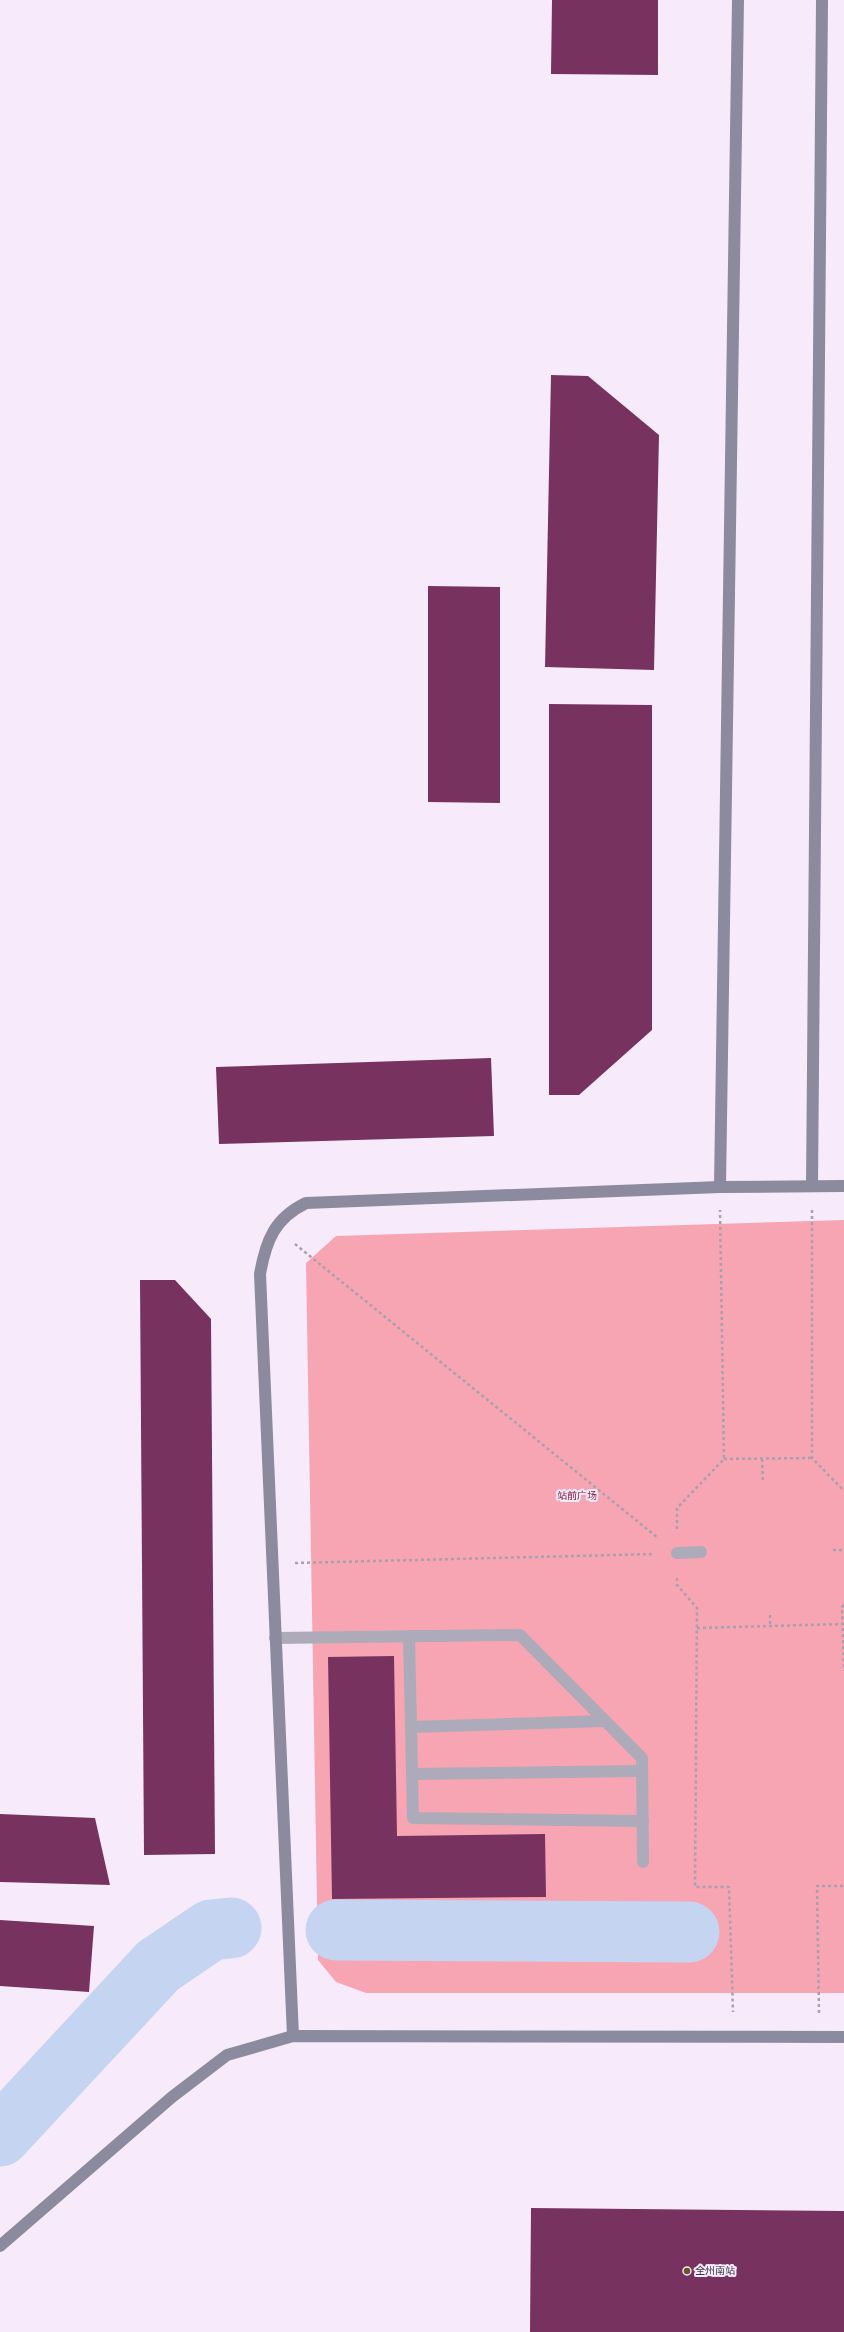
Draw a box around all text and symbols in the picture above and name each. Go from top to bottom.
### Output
park label: 站前广场 [557,1489,597,1503]
place label: 全州南站 [695,2264,735,2278]
marker: 全州南站 [682,2266,692,2276]

